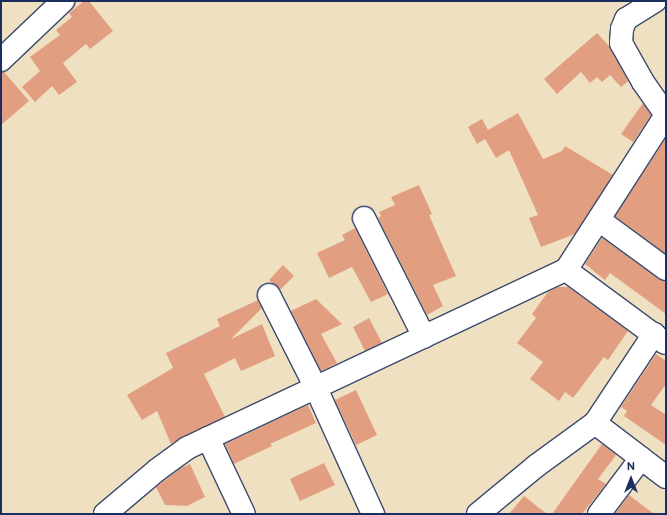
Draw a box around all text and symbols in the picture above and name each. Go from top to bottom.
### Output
north arrow [611,459,651,499]
text: N [627,460,635,473]

